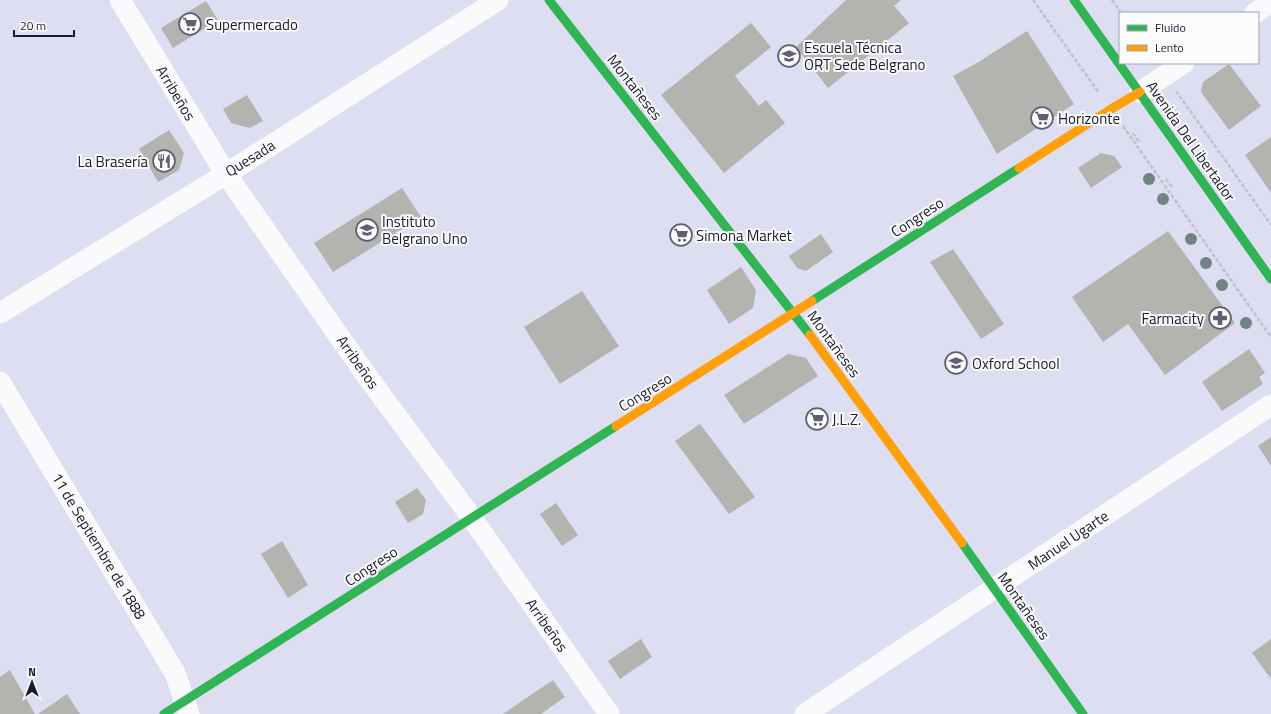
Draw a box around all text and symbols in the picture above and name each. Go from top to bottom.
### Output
supermarket icon: Supermercado [177,11,203,37]
scale bar [14,12,74,38]
legend [1119,12,1259,64]
place label: Supermercado [206,13,298,36]
text: 20 m [20,16,46,35]
text: Fluido [1155,18,1186,37]
place label: Escuela Técnica ORT Sede Belgrano [804,36,925,76]
text: Lento [1155,38,1184,57]
school or university icon: Escuela Técnica ORT Sede Belgrano [776,43,802,69]
street label: Montañeses [602,49,668,125]
street label: Arribeños [150,61,202,125]
street label: Avenida Del Libertador [1141,76,1241,206]
supermarket icon: Horizonte [1029,105,1055,131]
place label: Horizonte [1058,107,1120,130]
street label: Quesada [220,133,280,182]
restaurant icon: La Brasería [151,148,177,174]
place label: La Brasería [78,150,148,173]
street label: Congreso [886,191,948,243]
place label: Instituto Belgrano Uno [382,210,468,250]
school or university icon: Instituto Belgrano Uno [354,217,380,243]
supermarket icon: Simona Market [668,222,694,248]
place label: Simona Market [696,224,793,247]
pharmacy icon: Farmacity [1207,305,1233,331]
street label: Montañeses [802,306,866,382]
place label: Farmacity [1142,307,1204,330]
street label: Arribeños [331,330,385,394]
school or university icon: Oxford School [943,350,969,376]
place label: Oxford School [972,352,1060,375]
street label: Congreso [614,367,676,417]
supermarket icon: J.L.Z. [804,406,830,432]
place label: J.L.Z. [832,408,861,431]
street label: 11 de Septiembre de 1888 [46,468,152,624]
street label: Manuel Ugarte [1023,504,1113,576]
street label: Congreso [340,540,402,592]
street label: Montañeses [992,567,1056,645]
street label: Arribeños [520,593,574,657]
north arrow [12,662,52,702]
text: N [28,664,36,680]

